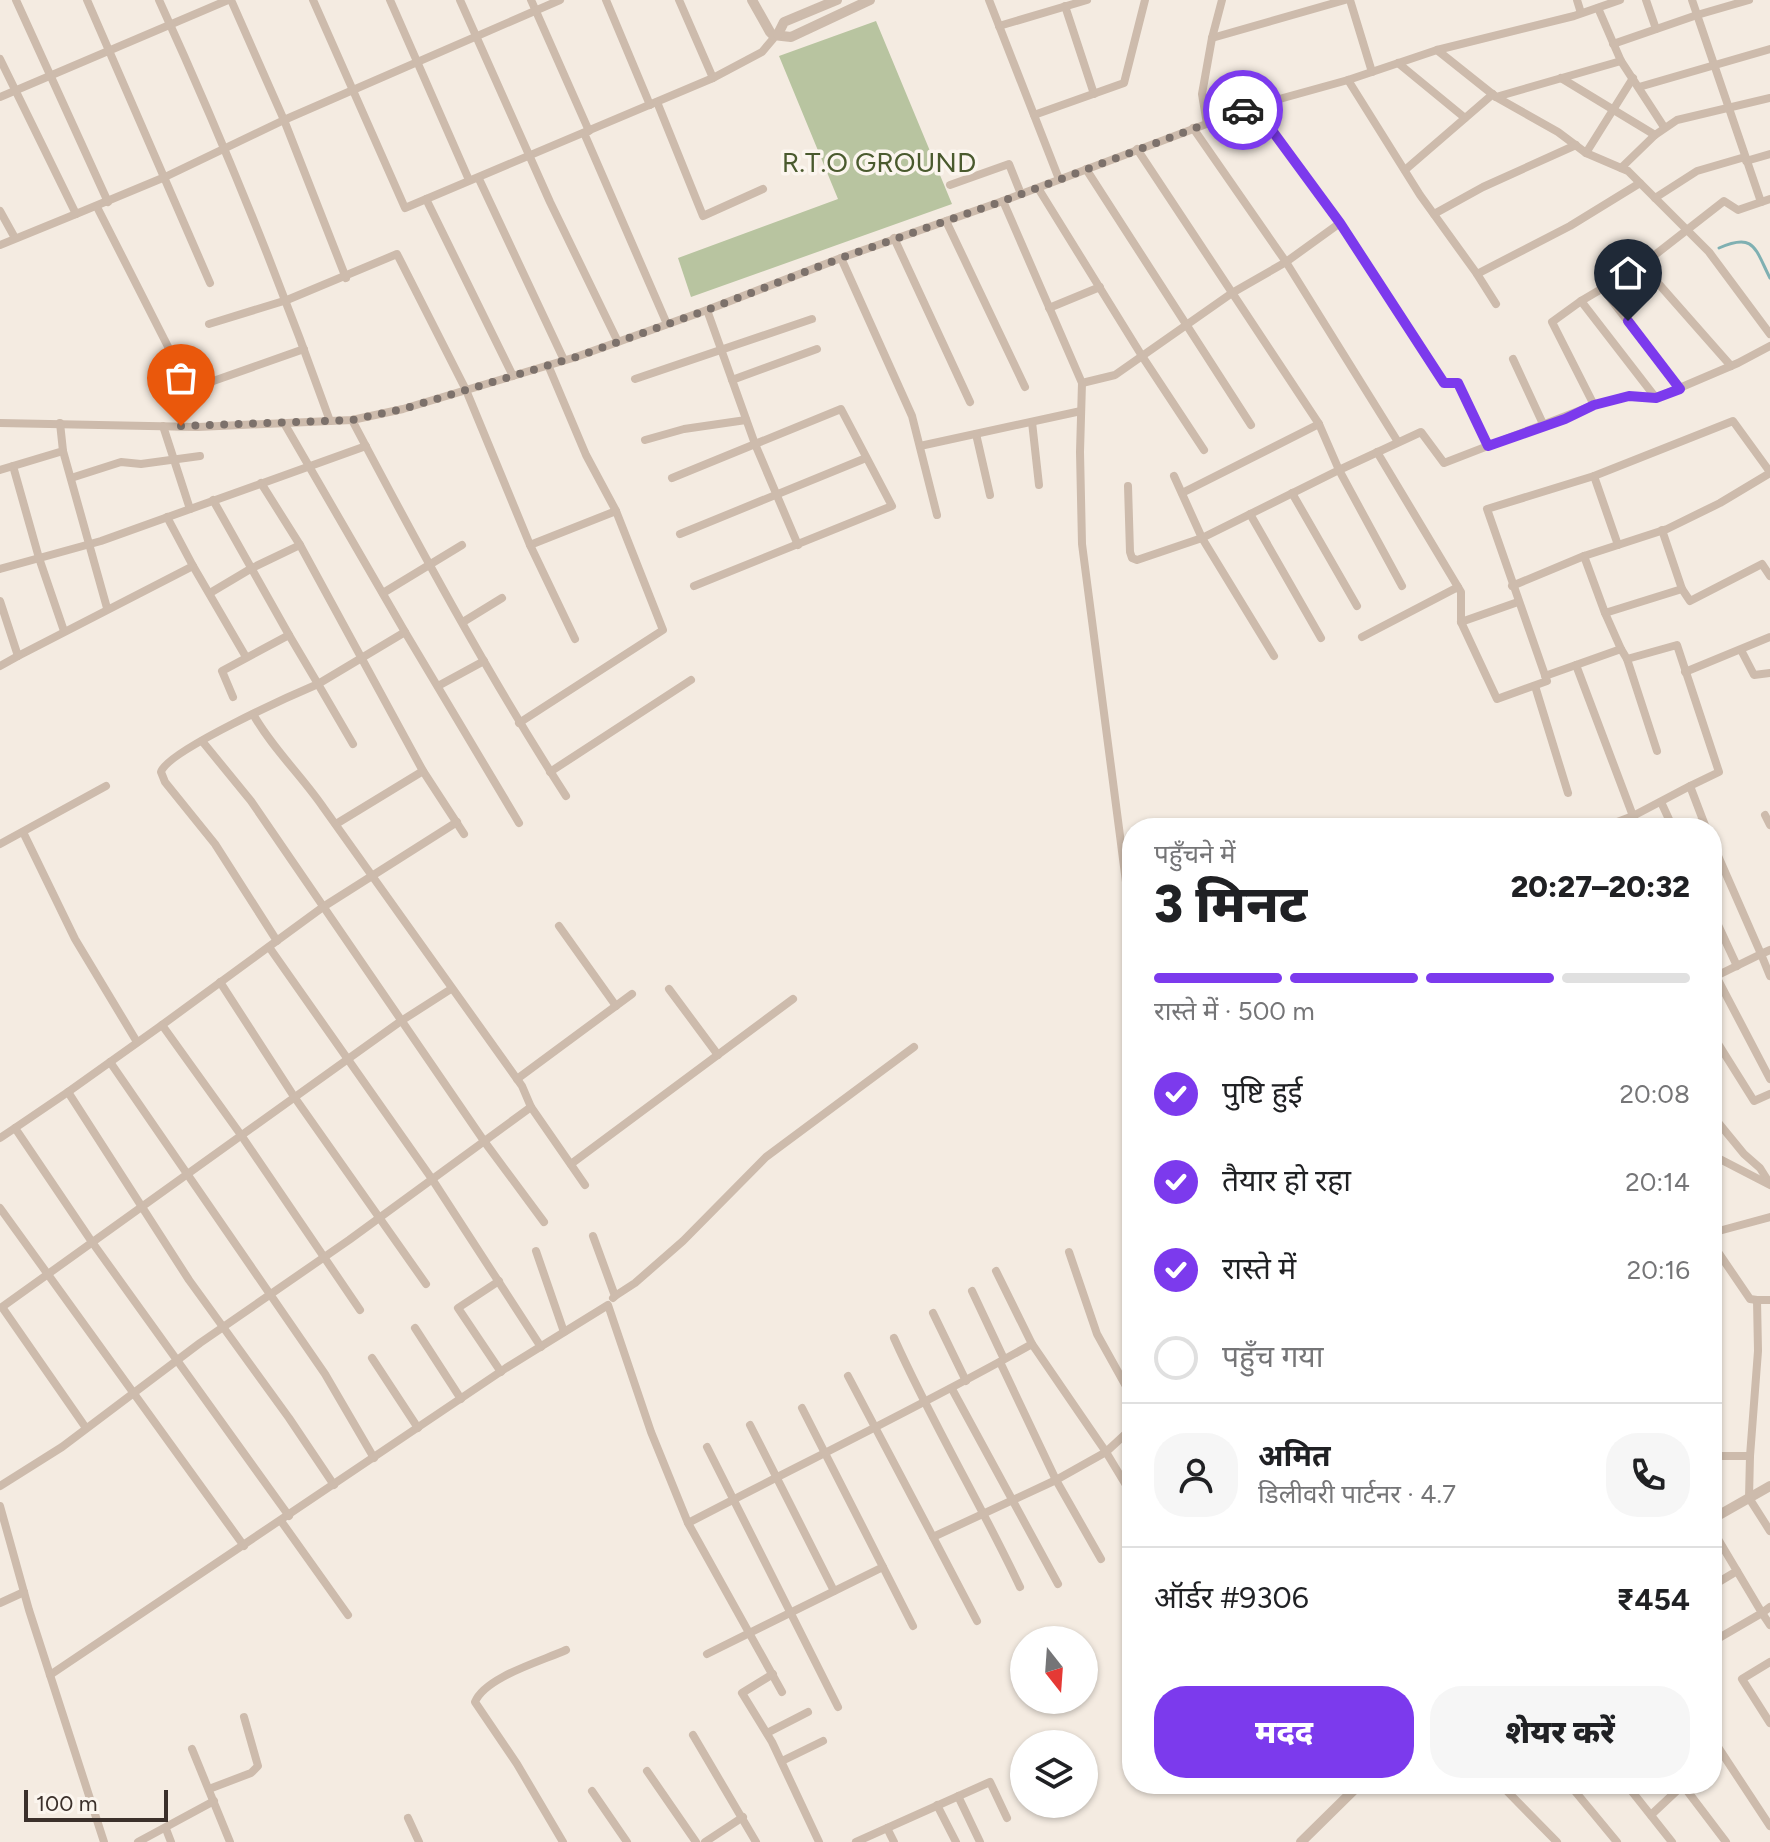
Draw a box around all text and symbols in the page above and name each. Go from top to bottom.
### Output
courier [1203,70,1283,150]
icon: car [1221,88,1265,132]
park label: R.T.O GROUND [782,145,976,179]
pin [1594,239,1662,321]
icon: home [1606,251,1650,295]
pin [147,344,215,426]
icon: bag [159,356,203,400]
text: पहुँचने में [1154,838,1235,870]
text: 20:27–20:32 [1511,868,1690,905]
text: 3 मिनट [1154,873,1307,935]
text: रास्ते में · 500 m [1154,995,1315,1027]
icon: check [1154,1072,1198,1116]
text: पुष्टि हुई [1222,1074,1302,1111]
text: 20:08 [1620,1078,1690,1110]
icon: check [1154,1160,1198,1204]
text: तैयार हो रहा [1222,1162,1351,1199]
text: 20:14 [1625,1166,1690,1198]
icon: check [1154,1248,1198,1292]
text: रास्ते में [1222,1250,1296,1287]
text: 20:16 [1627,1254,1690,1286]
text: पहुँच गया [1222,1338,1324,1375]
button: person [1154,1433,1238,1517]
button: phone [1606,1433,1690,1517]
text: अमित [1258,1437,1331,1474]
text: डिलीवरी पार्टनर · 4.7 [1258,1478,1456,1510]
text: ऑर्डर #9306 [1154,1579,1309,1616]
text: ₹454 [1617,1581,1690,1618]
north arrow [1010,1626,1098,1714]
map controls [1010,1626,1098,1818]
button: मदद [1154,1686,1414,1778]
button: शेयर करें [1430,1686,1690,1778]
button: layers [1010,1730,1098,1818]
scale bar [24,1786,168,1822]
text: 100 m [36,1790,97,1817]

